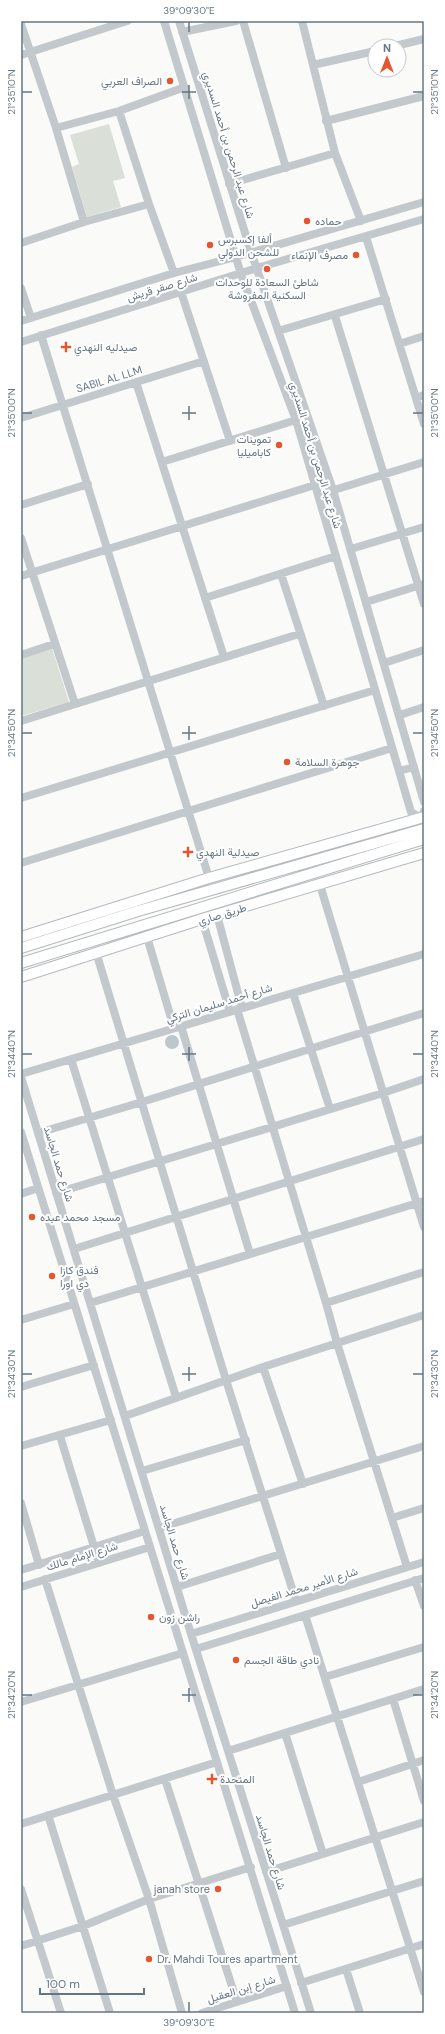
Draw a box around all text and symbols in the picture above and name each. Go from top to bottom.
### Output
text: 39°09'30"E [163,4,215,17]
north arrow [367,38,407,78]
text: N [383,41,391,55]
text: 21°35'10"N [5,69,18,115]
text: 21°35'10"N [428,69,441,115]
street label: شارع عبد الرحمن بن أحمد السديري [197,70,258,221]
place label: الصراف العربي [101,74,162,91]
marker: الصراف العربي [165,76,175,86]
place label: حماده [315,214,342,228]
marker: حماده [302,216,312,226]
place label: ألفا إكسبرس للشحن الدولي [218,232,279,262]
marker: ألفا إكسبرس للشحن الدولي [205,240,215,250]
place label: مصرف الإنماء [291,248,348,262]
marker: مصرف الإنماء [351,250,361,260]
marker: شاطئ السعادة للوحدات السكنية المفروشة [262,264,272,274]
street label: شارع صقر قريش [125,270,200,305]
place label: شاطئ السعادة للوحدات السكنية المفروشة [215,275,319,302]
place label: صيدليه النهدي [74,340,137,357]
marker: صيدليه النهدي [61,342,71,352]
street label: SABIL AL LLM [74,362,144,396]
street label: شارع عبد الرحمن بن أحمد السديري [284,380,345,531]
text: 21°35'00"N [5,388,18,438]
text: 21°35'00"N [428,388,441,438]
place label: تموينات كاباميليا [237,432,272,459]
marker: تموينات كاباميليا [274,440,284,450]
text: 21°34'50"N [5,709,18,757]
text: 21°34'50"N [428,709,441,757]
place label: جوهرة السلامة [295,755,360,769]
marker: جوهرة السلامة [282,757,292,767]
place label: صيدلية النهدي [196,845,259,862]
marker: صيدلية النهدي [183,847,193,857]
street label: طريق صاري [196,900,249,931]
street label: شارع أحمد سليمان التركي [164,980,275,1029]
text: 21°34'40"N [5,1030,18,1078]
text: 21°34'40"N [428,1030,441,1078]
street label: شارع حمد الجاسد [40,1125,77,1204]
place label: مسجد محمد عبده [40,1210,121,1224]
marker: مسجد محمد عبده [27,1212,37,1222]
place label: فندق كازا دي اورا [60,1263,98,1293]
marker: فندق كازا دي اورا [47,1271,57,1281]
text: 21°34'30"N [5,1350,18,1398]
text: 21°34'30"N [428,1350,441,1398]
street label: شارع حمد الجاسد [156,1503,193,1582]
street label: شارع الإمام مالك [45,1538,120,1574]
street label: شارع الأمير محمد الفيصل [249,1564,360,1611]
place label: راشن زون [159,1610,200,1624]
marker: راشن زون [146,1612,156,1622]
place label: نادي طاقة الجسم [244,1653,319,1670]
marker: نادي طاقة الجسم [231,1655,241,1665]
text: 21°34'20"N [5,1671,18,1719]
text: 21°34'20"N [428,1671,441,1719]
place label: المتحدة [220,1772,254,1786]
marker: المتحدة [207,1774,217,1784]
street label: شارع حمد الجاسد [252,1813,289,1892]
place label: janah store [153,1882,210,1896]
marker: janah store [213,1884,223,1894]
place label: Dr. Mahdi Toures apartment [157,1952,298,1966]
marker: Dr. Mahdi Toures apartment [144,1954,154,1964]
scale bar [40,1970,144,1996]
street label: شارع إبن العقيل [205,1972,278,2007]
text: 100 m [46,1976,80,1992]
text: 39°09'30"E [163,2016,215,2029]

